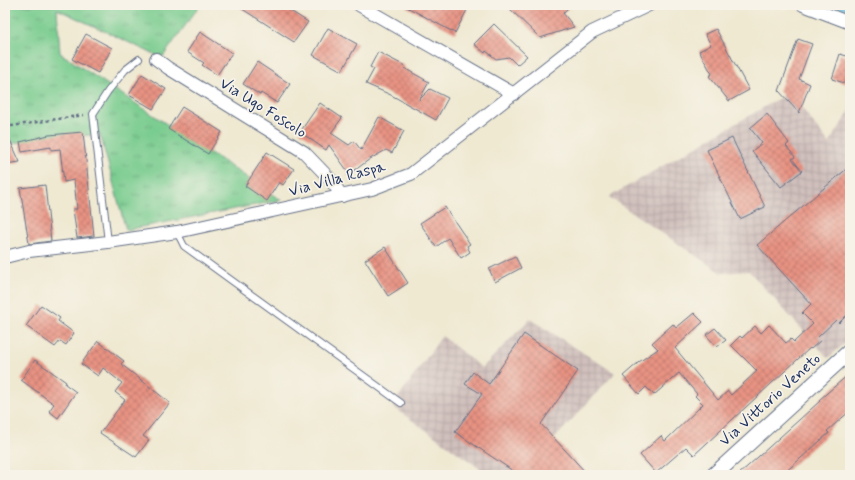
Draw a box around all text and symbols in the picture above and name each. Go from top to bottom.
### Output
street label: Via Ugo Foscolo [216,73,311,143]
street label: Via Villa Raspa [286,156,388,202]
street label: Via Vittorio Veneto [715,349,825,451]

